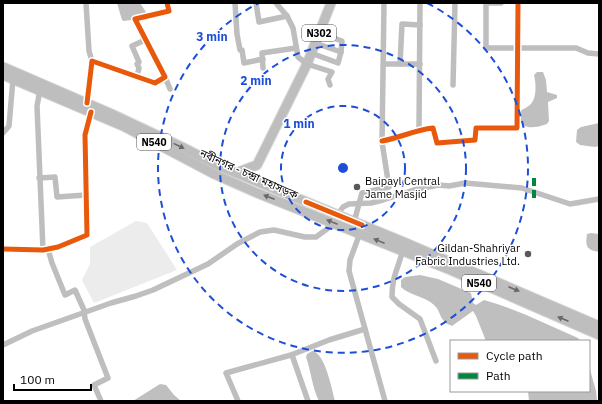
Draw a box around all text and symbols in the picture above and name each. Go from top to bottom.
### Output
road number: N302 [302,25,336,41]
text: 3 min [196,29,228,44]
text: 2 min [240,73,272,88]
text: 1 min [283,116,315,131]
road number: N540 [137,134,171,150]
one-way arrow [174,143,185,149]
street label: নবীনগর - চন্দ্রা মহাসড়ক [197,146,300,202]
centre of rings [336,161,350,175]
place label: Baipayl Central Jame Masjid [365,174,440,201]
marker: Baipayl Central Jame Masjid [352,182,362,192]
one-way arrow [262,194,274,200]
one-way arrow [325,218,337,224]
one-way arrow [374,238,385,244]
place label: Gildan-Shahriyar Fabric Industries Ltd. [415,241,520,268]
marker: Gildan-Shahriyar Fabric Industries Ltd. [523,249,533,259]
road number: N540 [462,275,496,291]
one-way arrow [508,286,519,292]
one-way arrow [558,316,569,322]
legend [450,340,590,392]
text: Cycle path [486,348,543,363]
scale bar [14,366,91,392]
text: Path [486,368,511,383]
text: 100 m [20,372,55,387]

